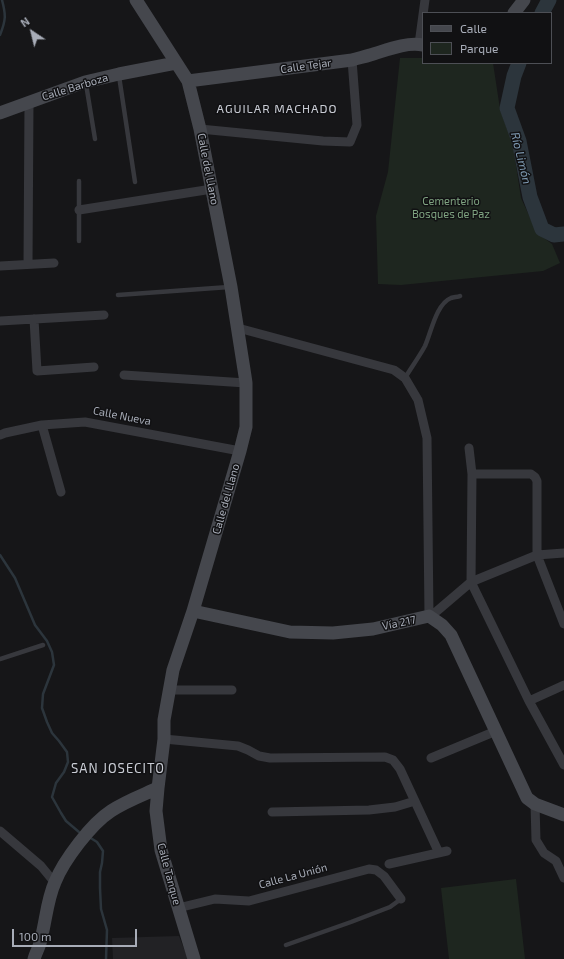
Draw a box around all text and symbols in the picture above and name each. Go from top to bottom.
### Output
north arrow [12,12,52,52]
legend [422,12,552,64]
text: N [18,14,32,29]
text: Calle [460,21,487,35]
text: Parque [460,41,498,55]
street label: Calle Tejar [280,56,332,76]
street label: Calle Barboza [40,71,110,103]
district label: AGUILAR MACHADO [216,102,338,116]
water label: Río Limón [508,131,534,185]
street label: Calle del Llano [195,132,221,206]
park label: Cementerio Bosques de Paz [412,194,490,220]
street label: Calle Nueva [92,404,152,428]
street label: Calle del Llano [210,462,242,536]
street label: Vía 217 [381,613,417,633]
district label: SAN JOSECITO [71,761,165,777]
street label: Calle Tanque [154,842,184,906]
street label: Calle La Unión [257,861,329,891]
scale bar [14,921,139,947]
text: 100 m [19,929,51,943]

